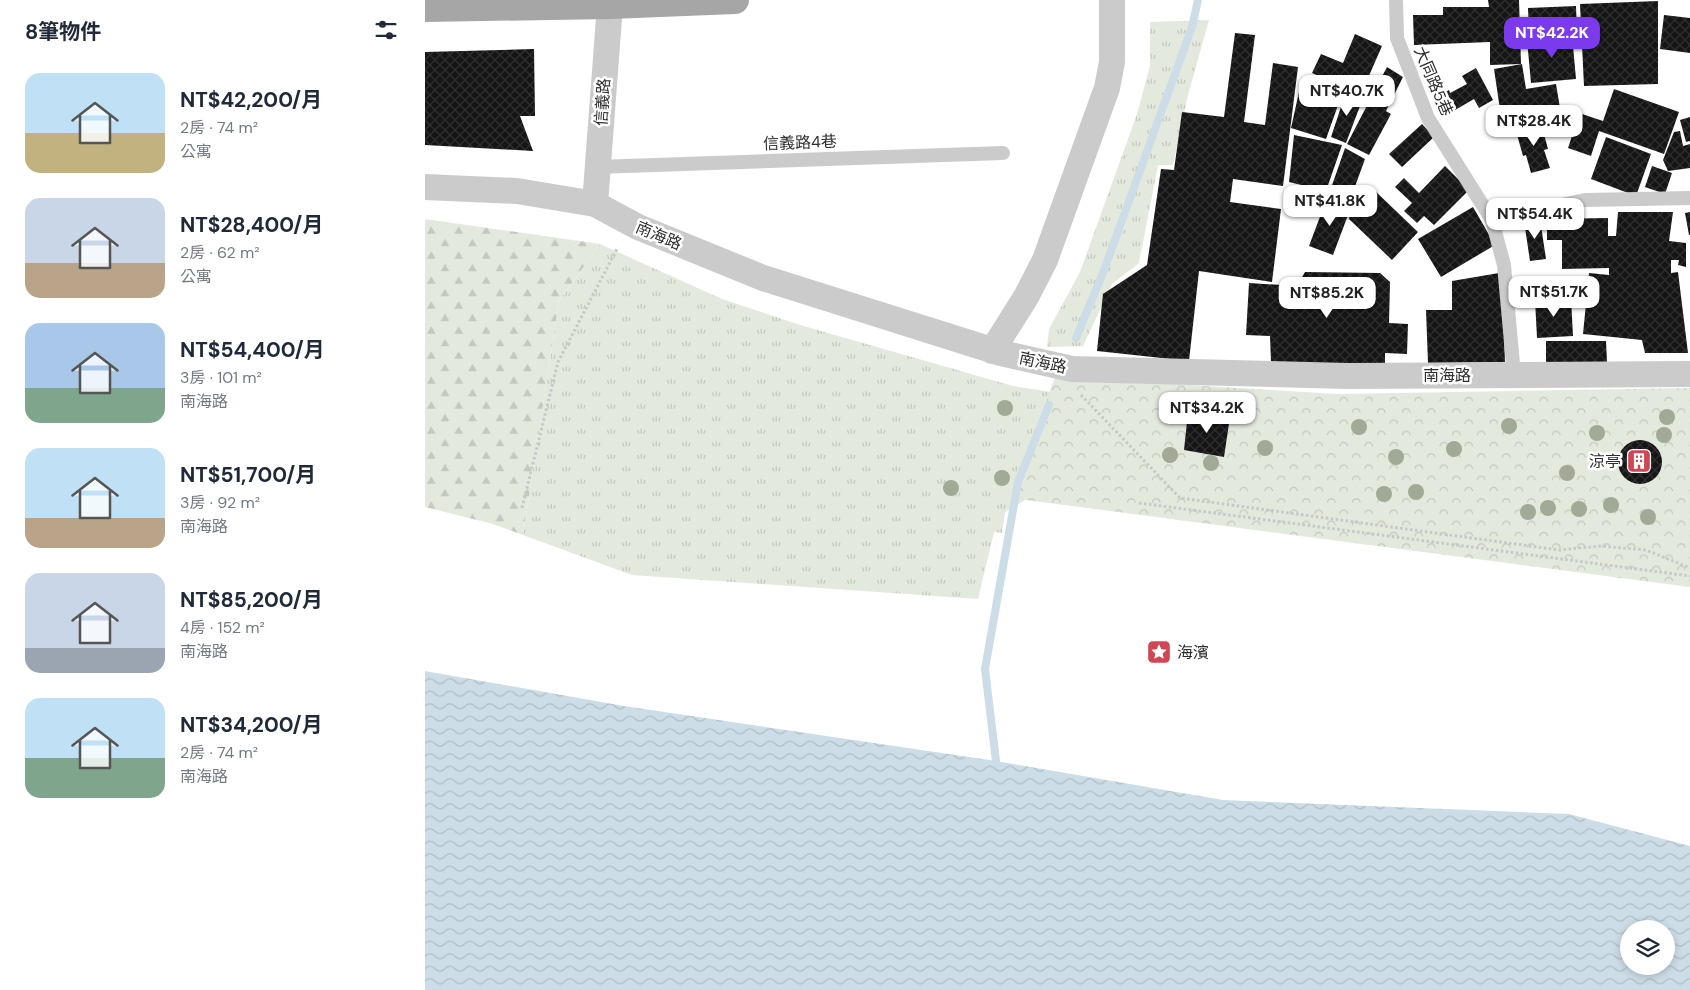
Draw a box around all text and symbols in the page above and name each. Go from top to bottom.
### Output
icon: filters [372,16,400,44]
pin: NT$42.2K [1500,17,1604,59]
text: 8筆物件 [25,18,101,46]
text: NT$42.2K [1515,22,1589,43]
street label: 大同路5巷 [1409,43,1458,119]
pin: NT$40.7K [1295,74,1399,117]
street label: 信義路 [590,77,615,127]
text: NT$40.7K [1310,80,1384,101]
text: NT$42,200/月 [180,86,322,114]
icon: home [65,93,125,153]
pin: NT$28.4K [1482,104,1586,147]
text: NT$28.4K [1497,110,1571,131]
text: 2房 · 74 m² [180,117,258,138]
street label: 信義路4巷 [763,131,837,154]
text: 公寓 [180,141,212,162]
pin: NT$41.8K [1278,184,1382,227]
text: NT$41.8K [1294,190,1366,211]
pin: NT$54.4K [1483,198,1587,240]
text: NT$54.4K [1497,203,1573,224]
text: NT$28,400/月 [180,211,323,239]
street label: 南海路 [633,216,685,255]
icon: home [65,218,125,278]
text: 2房 · 62 m² [180,242,260,263]
text: 公寓 [180,266,212,287]
pin: NT$85.2K [1275,276,1379,319]
pin: NT$51.7K [1502,276,1606,318]
text: NT$51.7K [1519,281,1589,302]
text: NT$85.2K [1290,282,1364,303]
text: NT$54,400/月 [180,336,325,364]
icon: home [65,343,125,403]
street label: 南海路 [1017,347,1069,378]
street label: 南海路 [1423,365,1471,386]
text: 3房 · 101 m² [180,367,262,388]
text: 南海路 [180,391,228,412]
pin: NT$34.2K [1155,392,1259,434]
text: NT$34.2K [1170,397,1244,418]
building icon: 涼亭 [1626,448,1652,474]
place label: 涼亭 [1589,451,1621,472]
text: NT$51,700/月 [180,461,316,489]
icon: home [65,468,125,528]
text: 3房 · 92 m² [180,492,260,513]
text: 南海路 [180,516,228,537]
text: NT$85,200/月 [180,586,323,614]
icon: home [65,593,125,653]
text: 4房 · 152 m² [180,617,265,638]
place icon: 海濱 [1146,639,1172,665]
text: 南海路 [180,641,228,662]
place label: 海濱 [1177,642,1209,663]
text: NT$34,200/月 [180,711,323,739]
icon: home [65,718,125,778]
text: 2房 · 74 m² [180,742,258,763]
text: 南海路 [180,766,228,787]
map controls [1620,920,1675,975]
button: layers [1620,920,1675,975]

